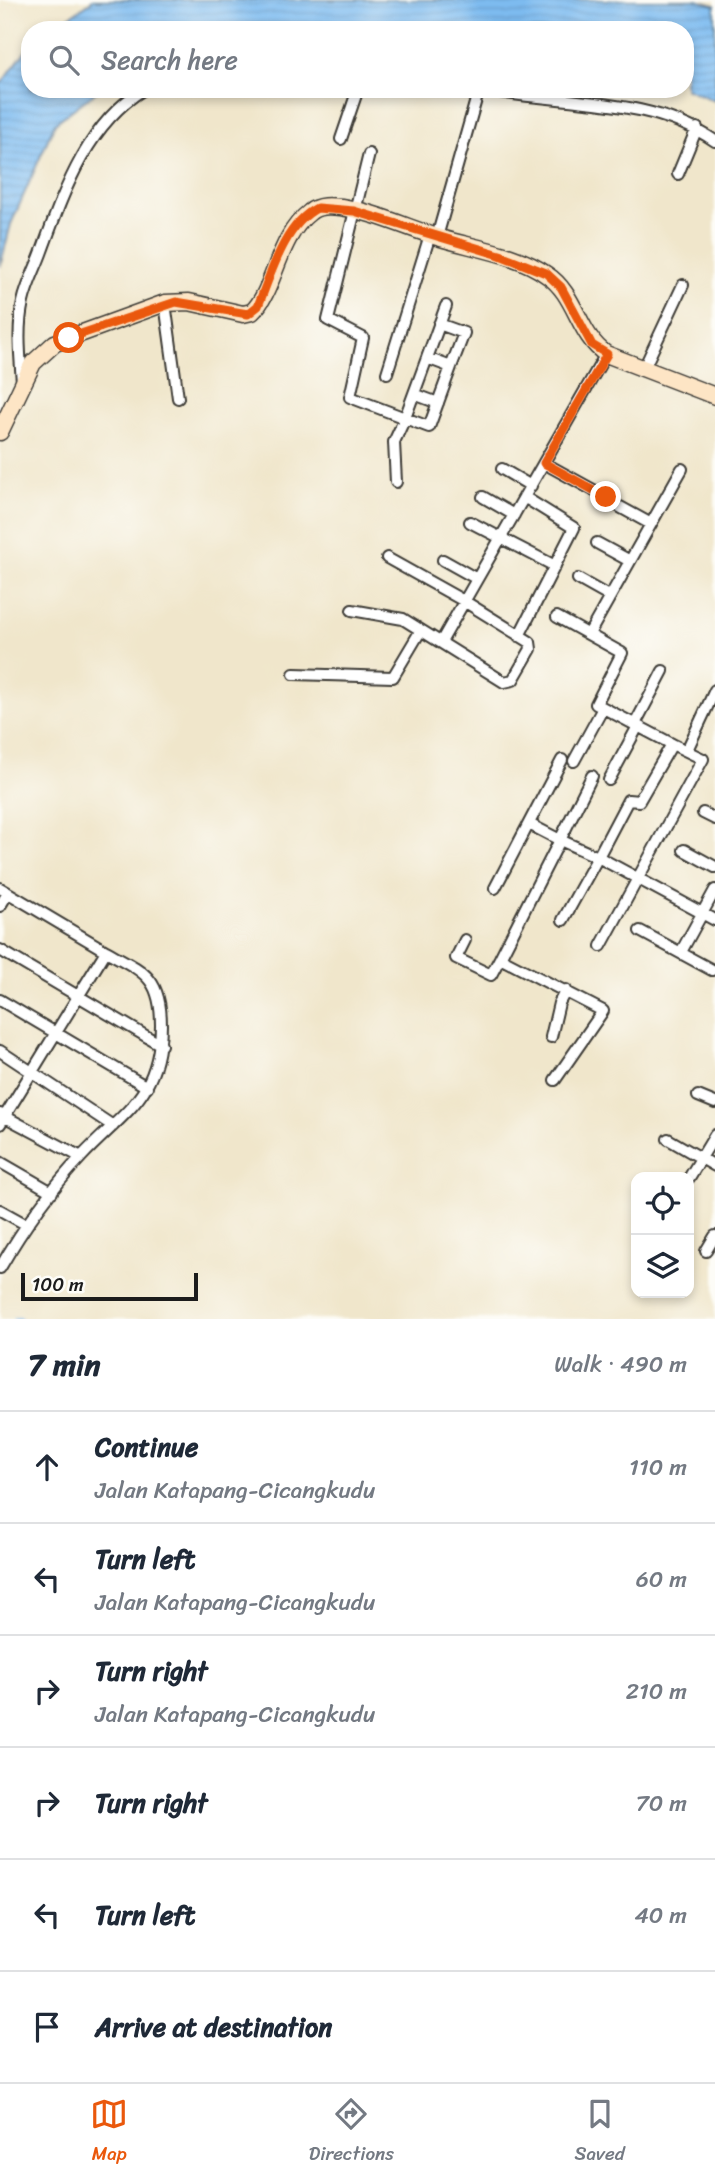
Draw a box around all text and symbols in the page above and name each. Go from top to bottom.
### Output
search box [21,21,694,98]
text: Search here [101,37,238,83]
icon: search [45,41,83,79]
route start [53,322,84,353]
route end [590,481,621,512]
map controls [631,1172,694,1298]
button: locate [631,1172,694,1235]
button: layers [631,1235,694,1298]
text: 100 m [32,1268,84,1301]
scale bar [21,1270,198,1302]
text: 7 min [28,1338,100,1392]
text: Walk · 490 m [554,1344,687,1385]
text: Continue [95,1424,198,1470]
text: 110 m [629,1447,687,1488]
icon: ahead [28,1448,66,1486]
text: Jalan Katapang-Cicangkudu [95,1470,375,1511]
text: Turn left [95,1536,195,1582]
text: 60 m [636,1559,687,1600]
icon: left [28,1560,66,1598]
text: Jalan Katapang-Cicangkudu [95,1582,375,1623]
text: Turn right [95,1648,208,1694]
text: 210 m [626,1671,687,1712]
icon: right [28,1672,66,1710]
text: Jalan Katapang-Cicangkudu [95,1694,375,1735]
text: Turn right [95,1780,208,1826]
text: 70 m [636,1783,687,1824]
icon: right [28,1784,66,1822]
text: Turn left [95,1892,195,1938]
text: 40 m [634,1895,687,1936]
icon: left [28,1896,66,1934]
text: Arrive at destination [95,2004,332,2050]
icon: arrive [28,2008,66,2046]
tab: Map [90,2095,128,2170]
tab: Directions [309,2095,394,2170]
tab: Saved [575,2095,625,2170]

